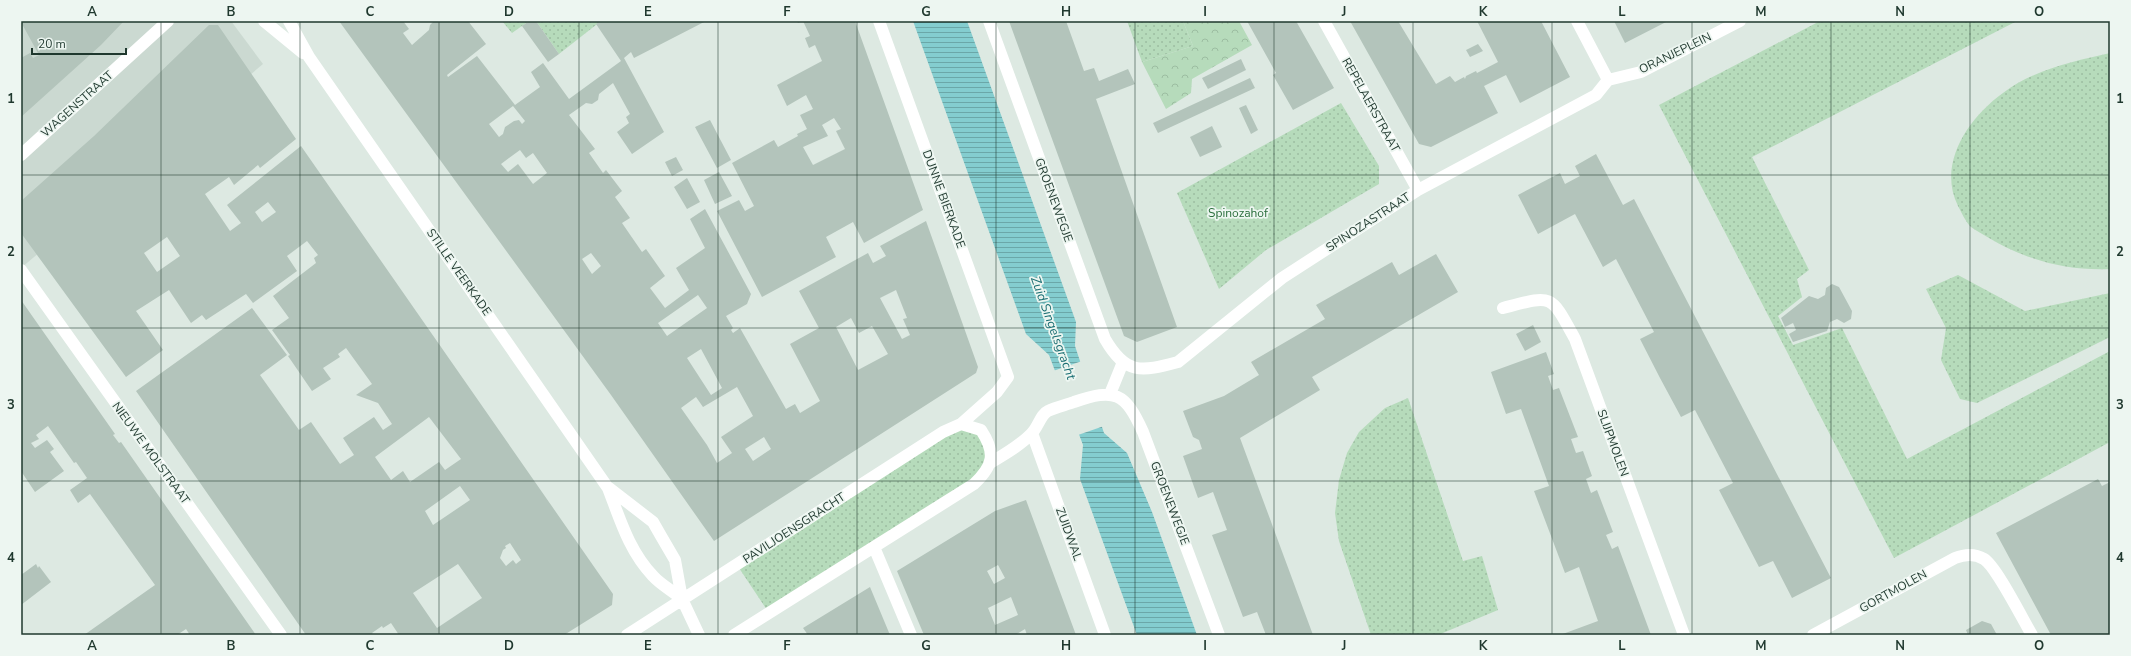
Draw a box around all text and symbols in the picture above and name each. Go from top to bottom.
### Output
text: A [87,3,97,21]
text: B [227,3,236,21]
text: C [366,3,375,21]
text: D [504,3,514,21]
text: E [644,3,652,21]
text: F [783,3,791,21]
text: G [921,3,931,21]
text: H [1061,3,1071,21]
text: I [1203,3,1207,21]
text: J [1341,3,1346,21]
text: K [1479,3,1488,21]
text: L [1618,3,1626,21]
text: M [1755,3,1767,21]
text: N [1895,3,1905,21]
text: O [2034,3,2044,21]
street label: ORANJEPLEIN [1636,29,1714,77]
scale bar [32,30,126,56]
text: 20 m [38,36,66,52]
street label: REPELAERSTRAAT [1338,55,1404,156]
street label: WAGENSTRAAT [38,67,117,141]
text: 1 [7,90,15,108]
text: 1 [2116,90,2124,108]
street label: DUNNE BIERKADE [919,148,969,250]
street label: GROENEWEGJE [1031,156,1077,244]
street label: SPINOZASTRAAT [1323,188,1414,255]
park label: Spinozahof [1208,205,1269,221]
street label: STILLE VEERKADE [423,225,495,319]
text: 2 [7,243,15,261]
text: 2 [2116,243,2124,261]
water label: Zuid Singelsgracht [1026,274,1080,383]
text: 3 [7,396,15,414]
text: 3 [2116,396,2124,414]
street label: NIEUWE MOLSTRAAT [108,399,194,508]
street label: SLIJPMOLEN [1593,407,1633,479]
street label: GROENEWEGJE [1147,459,1193,547]
street label: PAVILJOENSGRACHT [740,488,849,567]
street label: ZUIDWAL [1052,505,1086,563]
text: 4 [7,549,15,567]
text: 4 [2116,549,2124,567]
street label: GORTMOLEN [1856,566,1930,616]
text: A [87,637,97,655]
text: B [227,637,236,655]
text: C [366,637,375,655]
text: D [504,637,514,655]
text: E [644,637,652,655]
text: F [783,637,791,655]
text: G [921,637,931,655]
text: H [1061,637,1071,655]
text: I [1203,637,1207,655]
text: J [1341,637,1346,655]
text: K [1479,637,1488,655]
text: L [1618,637,1626,655]
text: M [1755,637,1767,655]
text: N [1895,637,1905,655]
text: O [2034,637,2044,655]

